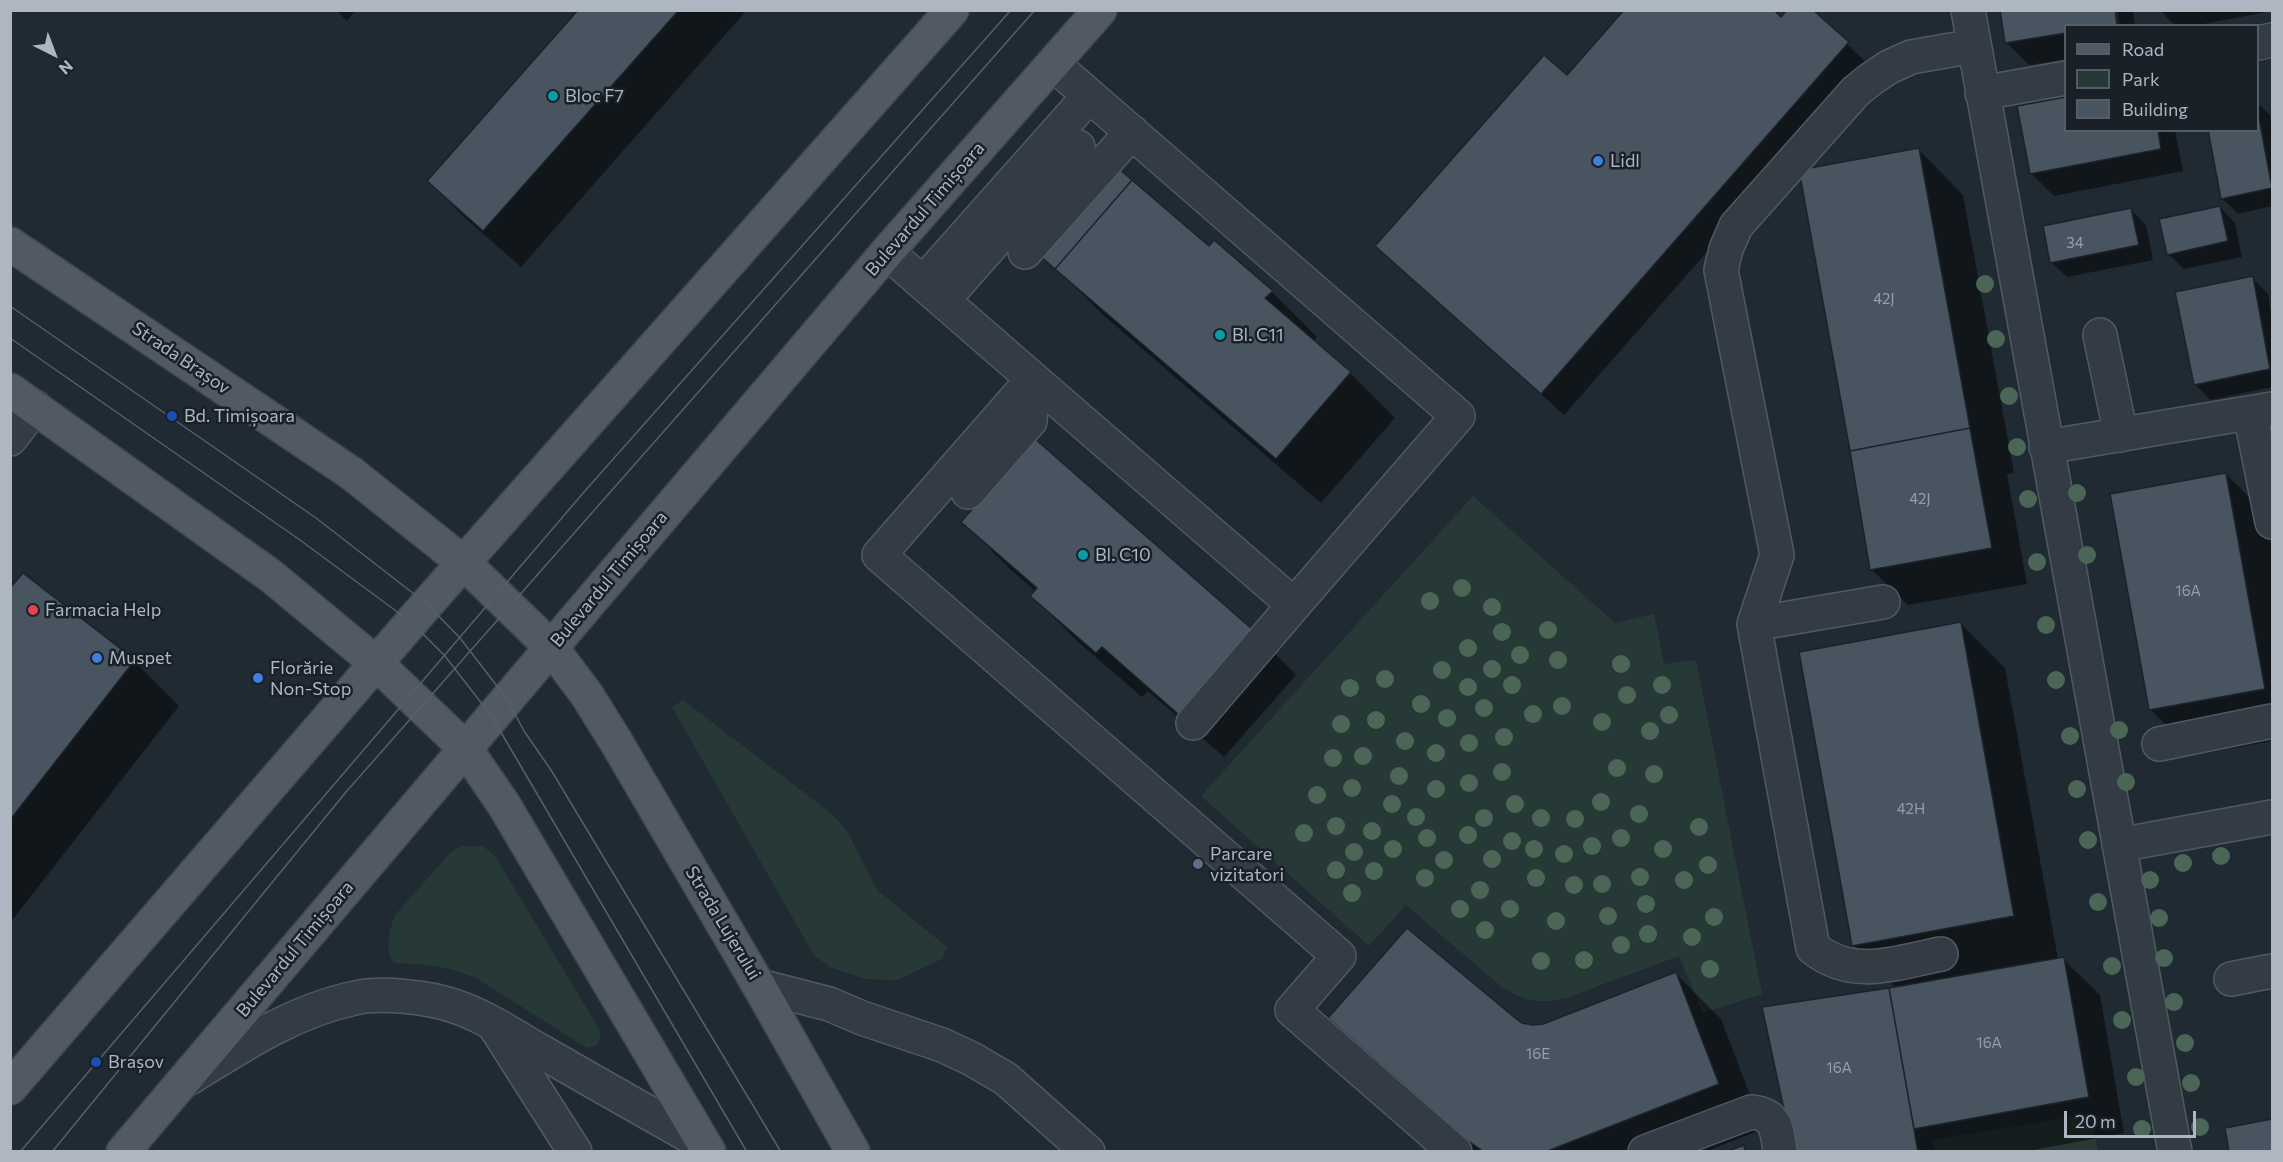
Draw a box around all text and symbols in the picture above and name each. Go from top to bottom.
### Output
north arrow [24,24,84,84]
legend [2064,24,2259,132]
text: Road [2122,38,2164,60]
text: N [56,57,77,79]
text: Park [2122,68,2160,90]
place label: Bloc F7 [565,85,624,107]
marker: Bloc F7 [546,89,560,103]
text: Building [2122,98,2188,120]
street label: Bulevardul Timișoara [861,138,989,280]
place label: Lidl [1610,150,1640,172]
marker: Lidl [1591,154,1605,168]
house number: 34 [2066,234,2084,252]
house number: 42J [1873,290,1895,308]
street label: Strada Brașov [128,317,234,399]
place label: Bl. C11 [1232,324,1284,346]
marker: Bl. C11 [1213,328,1227,342]
place label: Bd. Timișoara [184,405,295,427]
marker: Bd. Timișoara [165,409,179,423]
house number: 42J [1909,490,1931,508]
street label: Bulevardul Timișoara [546,507,672,651]
place label: Bl. C10 [1095,544,1151,566]
marker: Bl. C10 [1076,548,1090,562]
house number: 16A [2175,582,2201,600]
place label: Farmacia Help [45,599,161,621]
marker: Farmacia Help [26,603,40,617]
place label: Muspet [109,647,172,669]
marker: Muspet [90,651,104,665]
place label: Florărie Non-Stop [270,657,351,700]
marker: Florărie Non-Stop [251,671,265,685]
house number: 42H [1897,800,1925,818]
place label: Parcare vizitatori [1210,843,1284,886]
marker: Parcare vizitatori [1191,857,1205,871]
street label: Strada Lujerului [681,862,765,984]
street label: Bulevardul Timișoara [232,877,358,1021]
house number: 16A [1976,1034,2002,1052]
house number: 16E [1526,1045,1550,1063]
place label: Brașov [108,1051,164,1073]
marker: Brașov [89,1055,103,1069]
house number: 16A [1826,1059,1852,1077]
scale bar [2067,1099,2199,1137]
text: 20 m [2075,1110,2116,1132]

